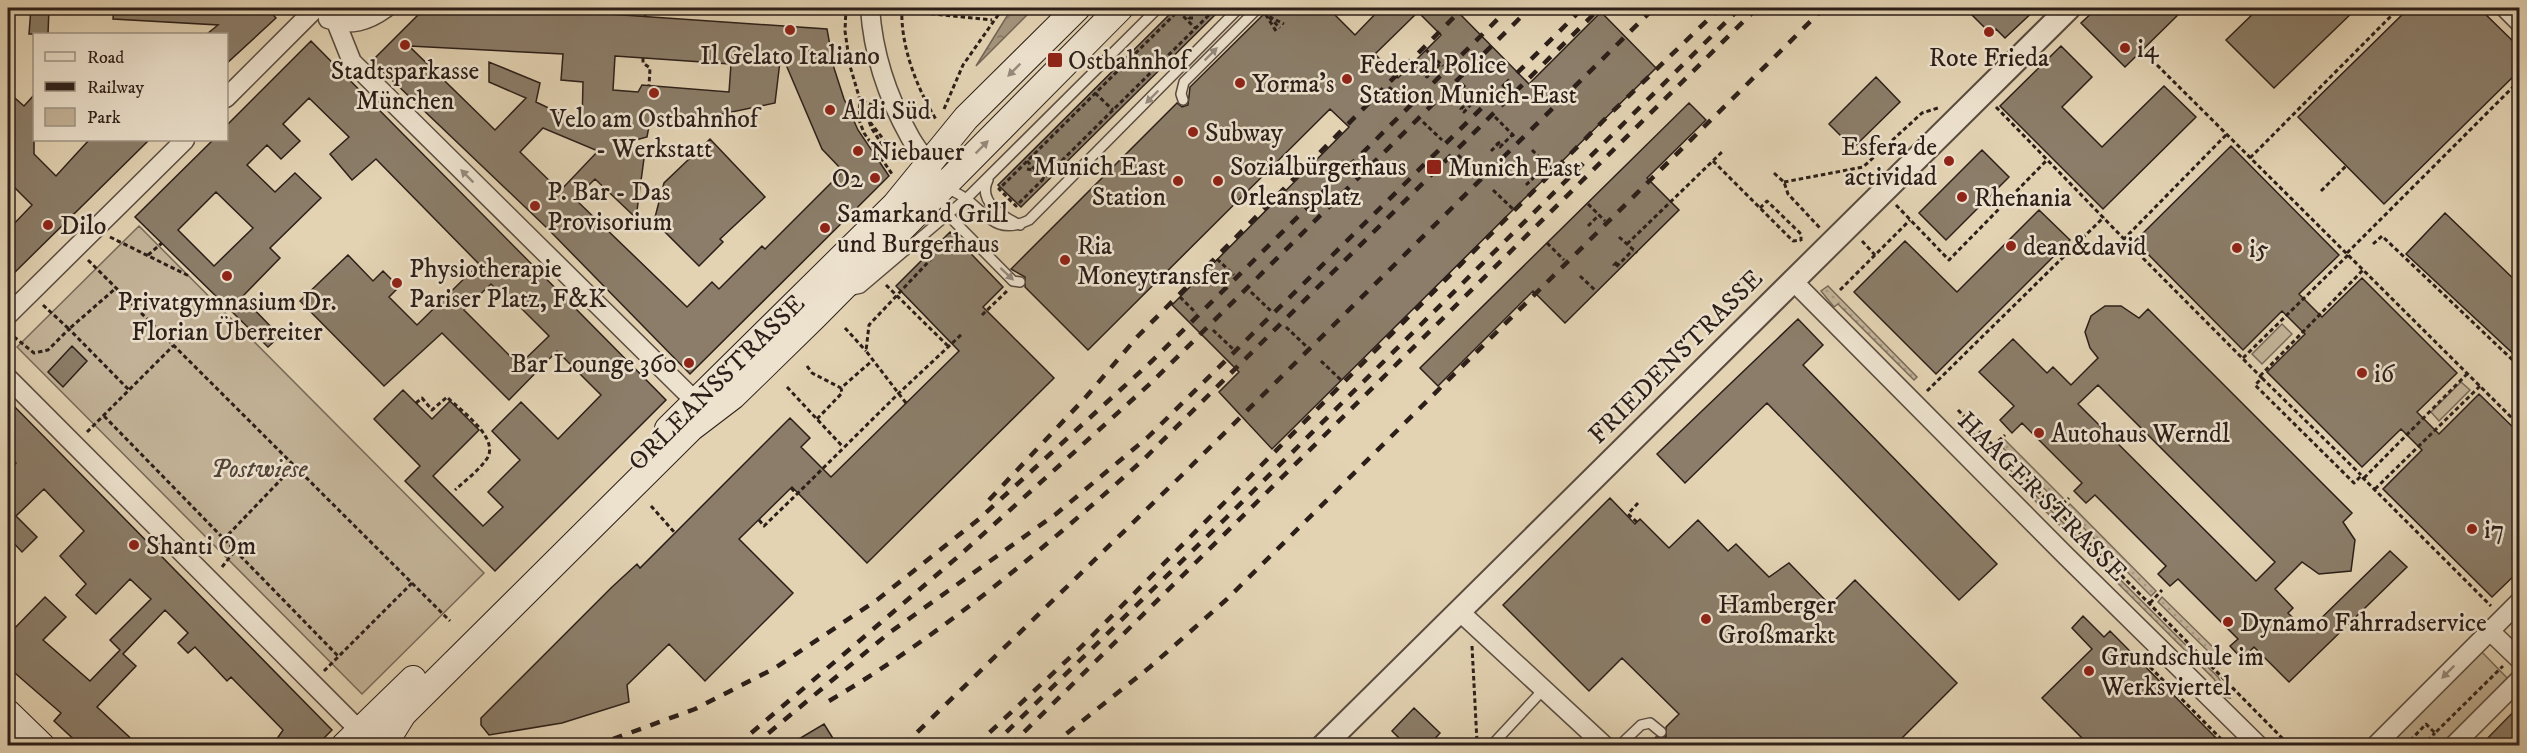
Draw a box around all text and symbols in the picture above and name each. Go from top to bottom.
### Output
marker: Il Gelato Italiano [783,23,797,37]
marker: Rote Frieda [1982,25,1996,39]
legend [33,33,228,141]
place label: i4 [2137,33,2160,66]
marker: Stadtsparkasse München [398,38,412,52]
place label: Il Gelato Italiano [700,40,880,73]
marker: i4 [2118,41,2132,55]
place label: Rote Frieda [1929,42,2049,75]
place label: Ostbahnhof [1068,45,1192,78]
text: Road [87,47,124,69]
one-way arrow [1204,48,1218,62]
place label: Federal Police Station Munich-East [1359,49,1577,112]
marker: Ostbahnhof [1046,51,1064,69]
place label: Stadtsparkasse München [331,55,479,118]
one-way arrow [1007,63,1021,77]
place label: Yorma's [1252,68,1334,101]
marker: Federal Police Station Munich-East [1340,72,1354,86]
marker: Yorma's [1233,76,1247,90]
text: Railway [87,77,145,99]
marker: Velo am Ostbahnhof - Werkstatt [647,86,661,100]
one-way arrow [1145,90,1159,104]
place label: Aldi Süd [842,95,931,128]
place label: Velo am Ostbahnhof - Werkstatt [549,103,762,166]
marker: Aldi Süd [823,103,837,117]
text: Park [87,107,121,129]
place label: Subway [1205,117,1284,150]
marker: Subway [1186,125,1200,139]
place label: Esfera de actividad [1841,131,1937,194]
place label: Niebauer [870,136,965,169]
one-way arrow [974,140,988,154]
marker: Niebauer [851,144,865,158]
place label: Munich East Station [1033,151,1166,214]
place label: Sozialbürgerhaus Orleansplatz [1230,151,1406,214]
place label: Munich East [1448,152,1581,185]
marker: Esfera de actividad [1942,154,1956,168]
marker: Munich East [1425,158,1443,176]
place label: O2 [832,163,863,196]
one-way arrow [460,169,475,183]
marker: O2 [868,171,882,185]
marker: Munich East Station [1171,174,1185,188]
marker: Sozialbürgerhaus Orleansplatz [1211,174,1225,188]
place label: P. Bar - Das Provisorium [547,176,672,239]
place label: Rhenania [1974,182,2072,215]
marker: Rhenania [1955,190,1969,204]
place label: Samarkand Grill und Burgerhaus [837,198,1008,261]
marker: P. Bar - Das Provisorium [528,199,542,213]
place label: Dilo [60,210,106,243]
marker: Dilo [41,218,55,232]
marker: Samarkand Grill und Burgerhaus [818,221,832,235]
place label: Ria Moneytransfer [1077,230,1230,293]
place label: dean&david [2023,231,2146,264]
place label: i5 [2249,233,2269,266]
marker: dean&david [2004,239,2018,253]
marker: i5 [2230,241,2244,255]
place label: Physiotherapie Pariser Platz, F&K [409,253,607,316]
marker: Ria Moneytransfer [1058,253,1072,267]
street label: FRIEDENSTRASSE [1582,263,1770,451]
one-way arrow [1000,267,1015,281]
marker: Privatgymnasium Dr. Florian Überreiter [220,269,234,283]
marker: Physiotherapie Pariser Platz, F&K [390,276,404,290]
place label: Privatgymnasium Dr. Florian Überreiter [117,286,337,349]
street label: ORLEANSSTRASSE [622,288,812,478]
place label: Bar Lounge 360 [511,348,677,381]
marker: Bar Lounge 360 [682,356,696,370]
place label: i6 [2374,358,2396,391]
marker: i6 [2355,366,2369,380]
street label: HAAGER STRASSE [1950,405,2134,589]
place label: Autohaus Werndl [2051,418,2230,451]
marker: Autohaus Werndl [2032,426,2046,440]
park label: Postwiese [211,453,308,486]
place label: i7 [2484,514,2504,547]
marker: i7 [2465,522,2479,536]
place label: Shanti Om [146,530,256,563]
marker: Shanti Om [127,538,141,552]
place label: Hamberger Großmarkt [1718,589,1836,652]
place label: Dynamo Fahrradservice [2240,607,2487,640]
marker: Hamberger Großmarkt [1699,612,1713,626]
marker: Dynamo Fahrradservice [2221,615,2235,629]
place label: Grundschule im Werksviertel [2100,641,2264,704]
marker: Grundschule im Werksviertel [2082,664,2096,678]
one-way arrow [2442,665,2456,679]

